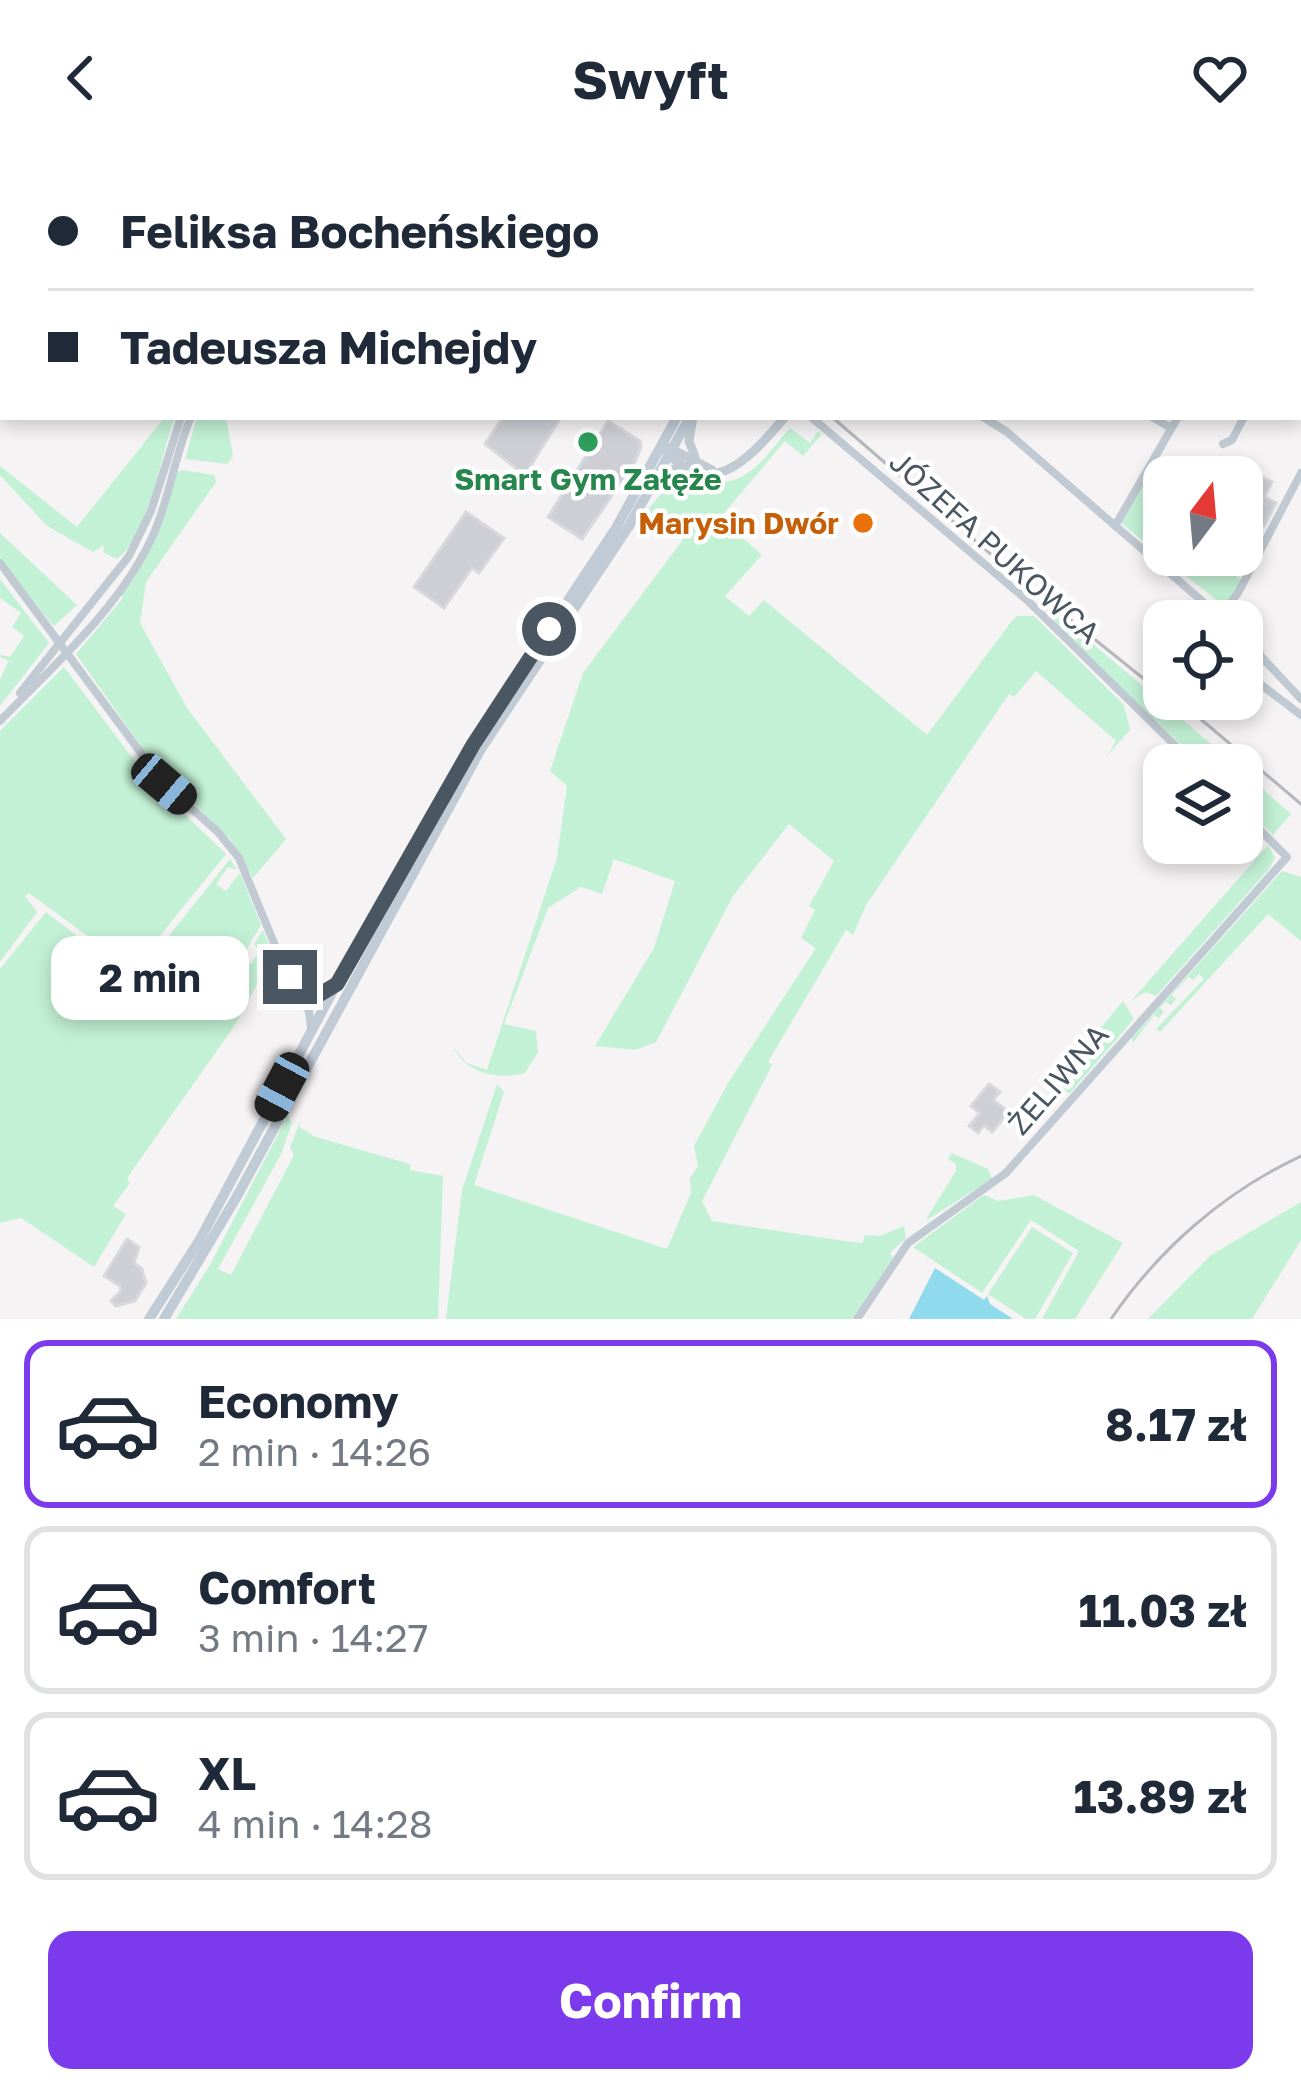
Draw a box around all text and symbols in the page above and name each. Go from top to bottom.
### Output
icon: back [48,45,114,111]
icon: heart [1187,45,1253,111]
text: Swyft [572,46,729,111]
text: Feliksa Bocheńskiego [120,204,599,258]
text: Tadeusza Michejdy [120,320,537,374]
marker: Smart Gym Załęże [575,429,601,455]
street label: JÓZEFA PUKOWCA [882,443,1108,651]
north arrow [1143,456,1263,576]
map controls [1143,456,1263,864]
place label: Smart Gym Załęże [454,461,722,497]
place label: Marysin Dwór [638,505,839,541]
marker: Marysin Dwór [850,510,876,536]
button: locate [1143,600,1263,720]
route start [522,602,576,656]
button: layers [1143,744,1263,864]
car [125,747,203,821]
callout: 2 min [50,935,248,1019]
route end [263,950,317,1004]
text: 2 min [99,954,201,1001]
street label: ŻELIWNA [1000,1016,1116,1142]
car [249,1047,315,1127]
icon: car [54,1370,162,1478]
text: Economy [198,1374,399,1428]
text: 8.17 zł [1105,1397,1247,1451]
text: 2 min · 14:26 [198,1428,431,1475]
icon: car [54,1556,162,1664]
text: Comfort [198,1560,376,1614]
text: 11.03 zł [1078,1583,1247,1637]
text: 3 min · 14:27 [198,1614,428,1661]
icon: car [54,1742,162,1850]
text: XL [198,1746,256,1800]
text: 13.89 zł [1074,1769,1247,1823]
text: 4 min · 14:28 [198,1800,433,1847]
button: Confirm [48,1931,1253,2069]

